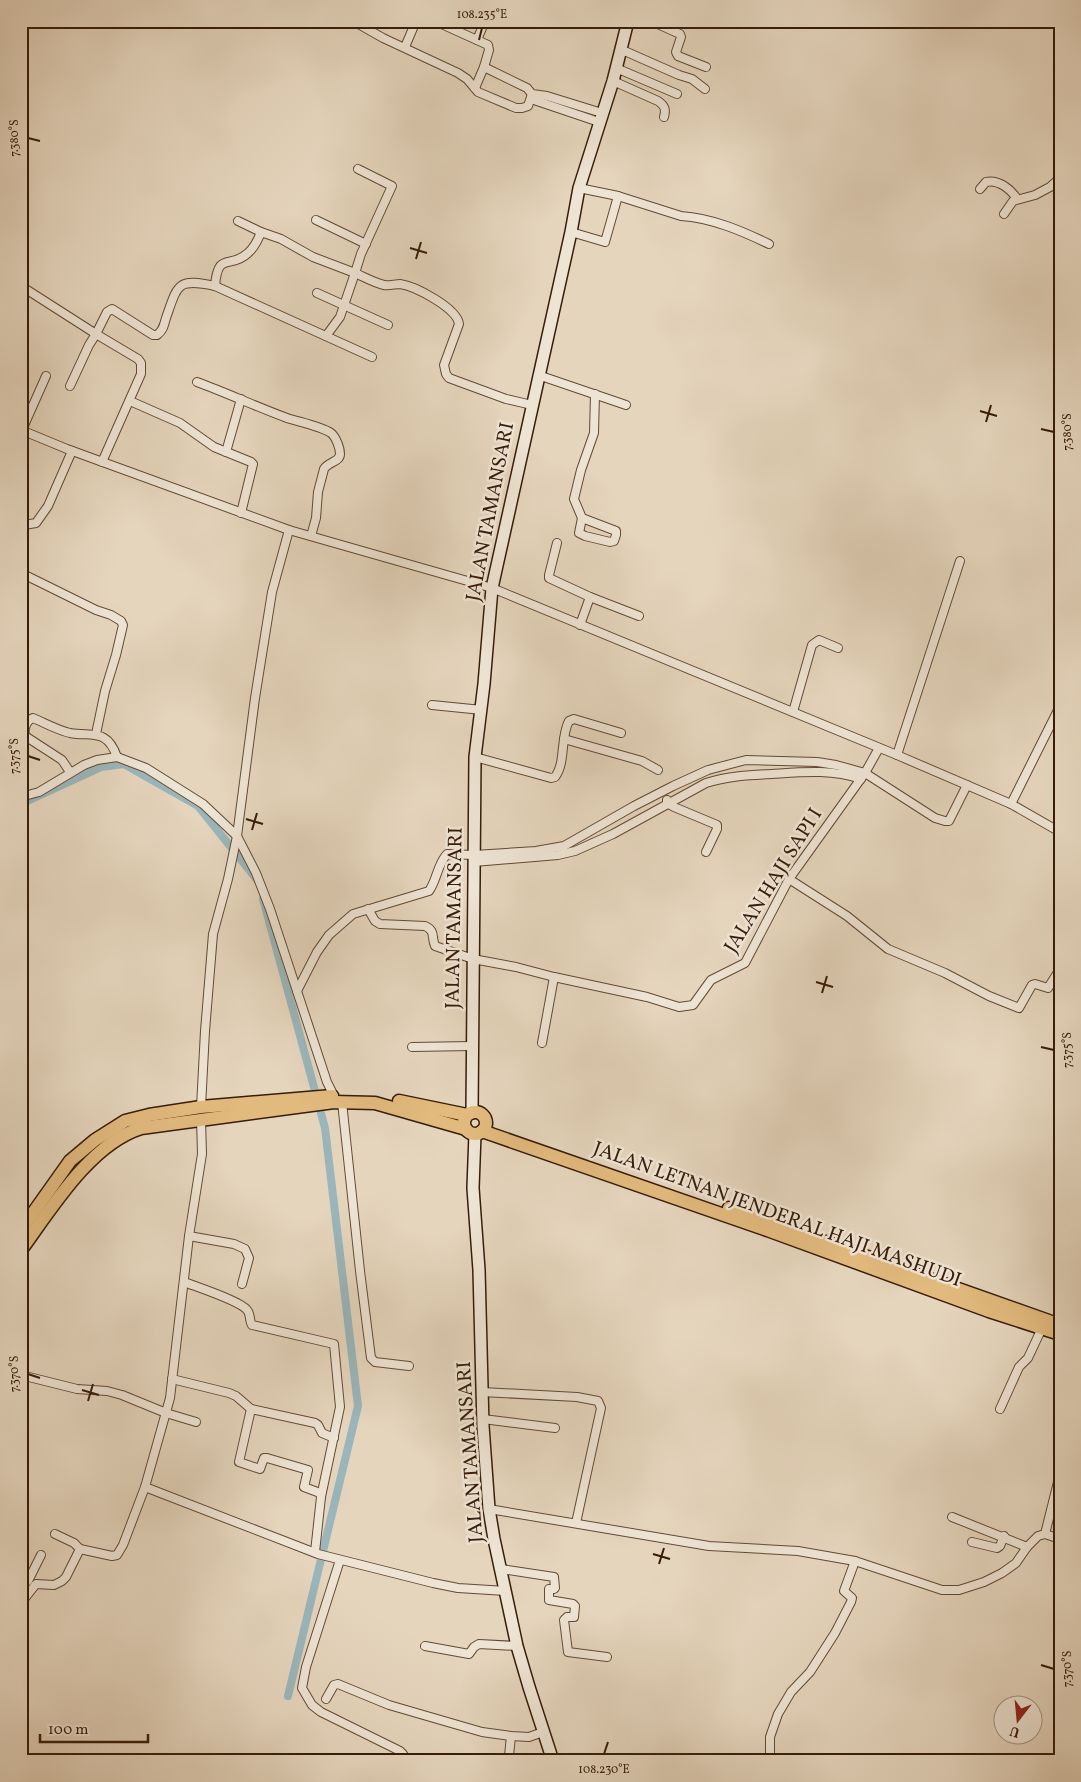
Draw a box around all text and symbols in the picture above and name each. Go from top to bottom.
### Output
text: 108.235°E [457,7,507,23]
text: 7.380°S [7,119,23,157]
text: 7.380°S [1060,413,1076,451]
street label: JALAN TAMANSARI [460,420,522,604]
text: 7.375°S [7,738,23,774]
street label: JALAN HAJI SAPI I [718,803,830,959]
street label: JALAN TAMANSARI [439,827,471,1009]
text: 7.375°S [1060,1032,1076,1068]
street label: JALAN LETNAN JENDERAL HAJI MASHUDI [589,1135,965,1295]
text: 7.370°S [7,1356,23,1392]
street label: JALAN TAMANSARI [451,1360,491,1544]
text: 7.370°S [1060,1651,1076,1687]
north arrow [994,1694,1044,1744]
scale bar [40,1712,148,1744]
text: 100 m [48,1720,88,1741]
text: U [1007,1720,1022,1742]
text: 108.230°E [578,1762,630,1778]

